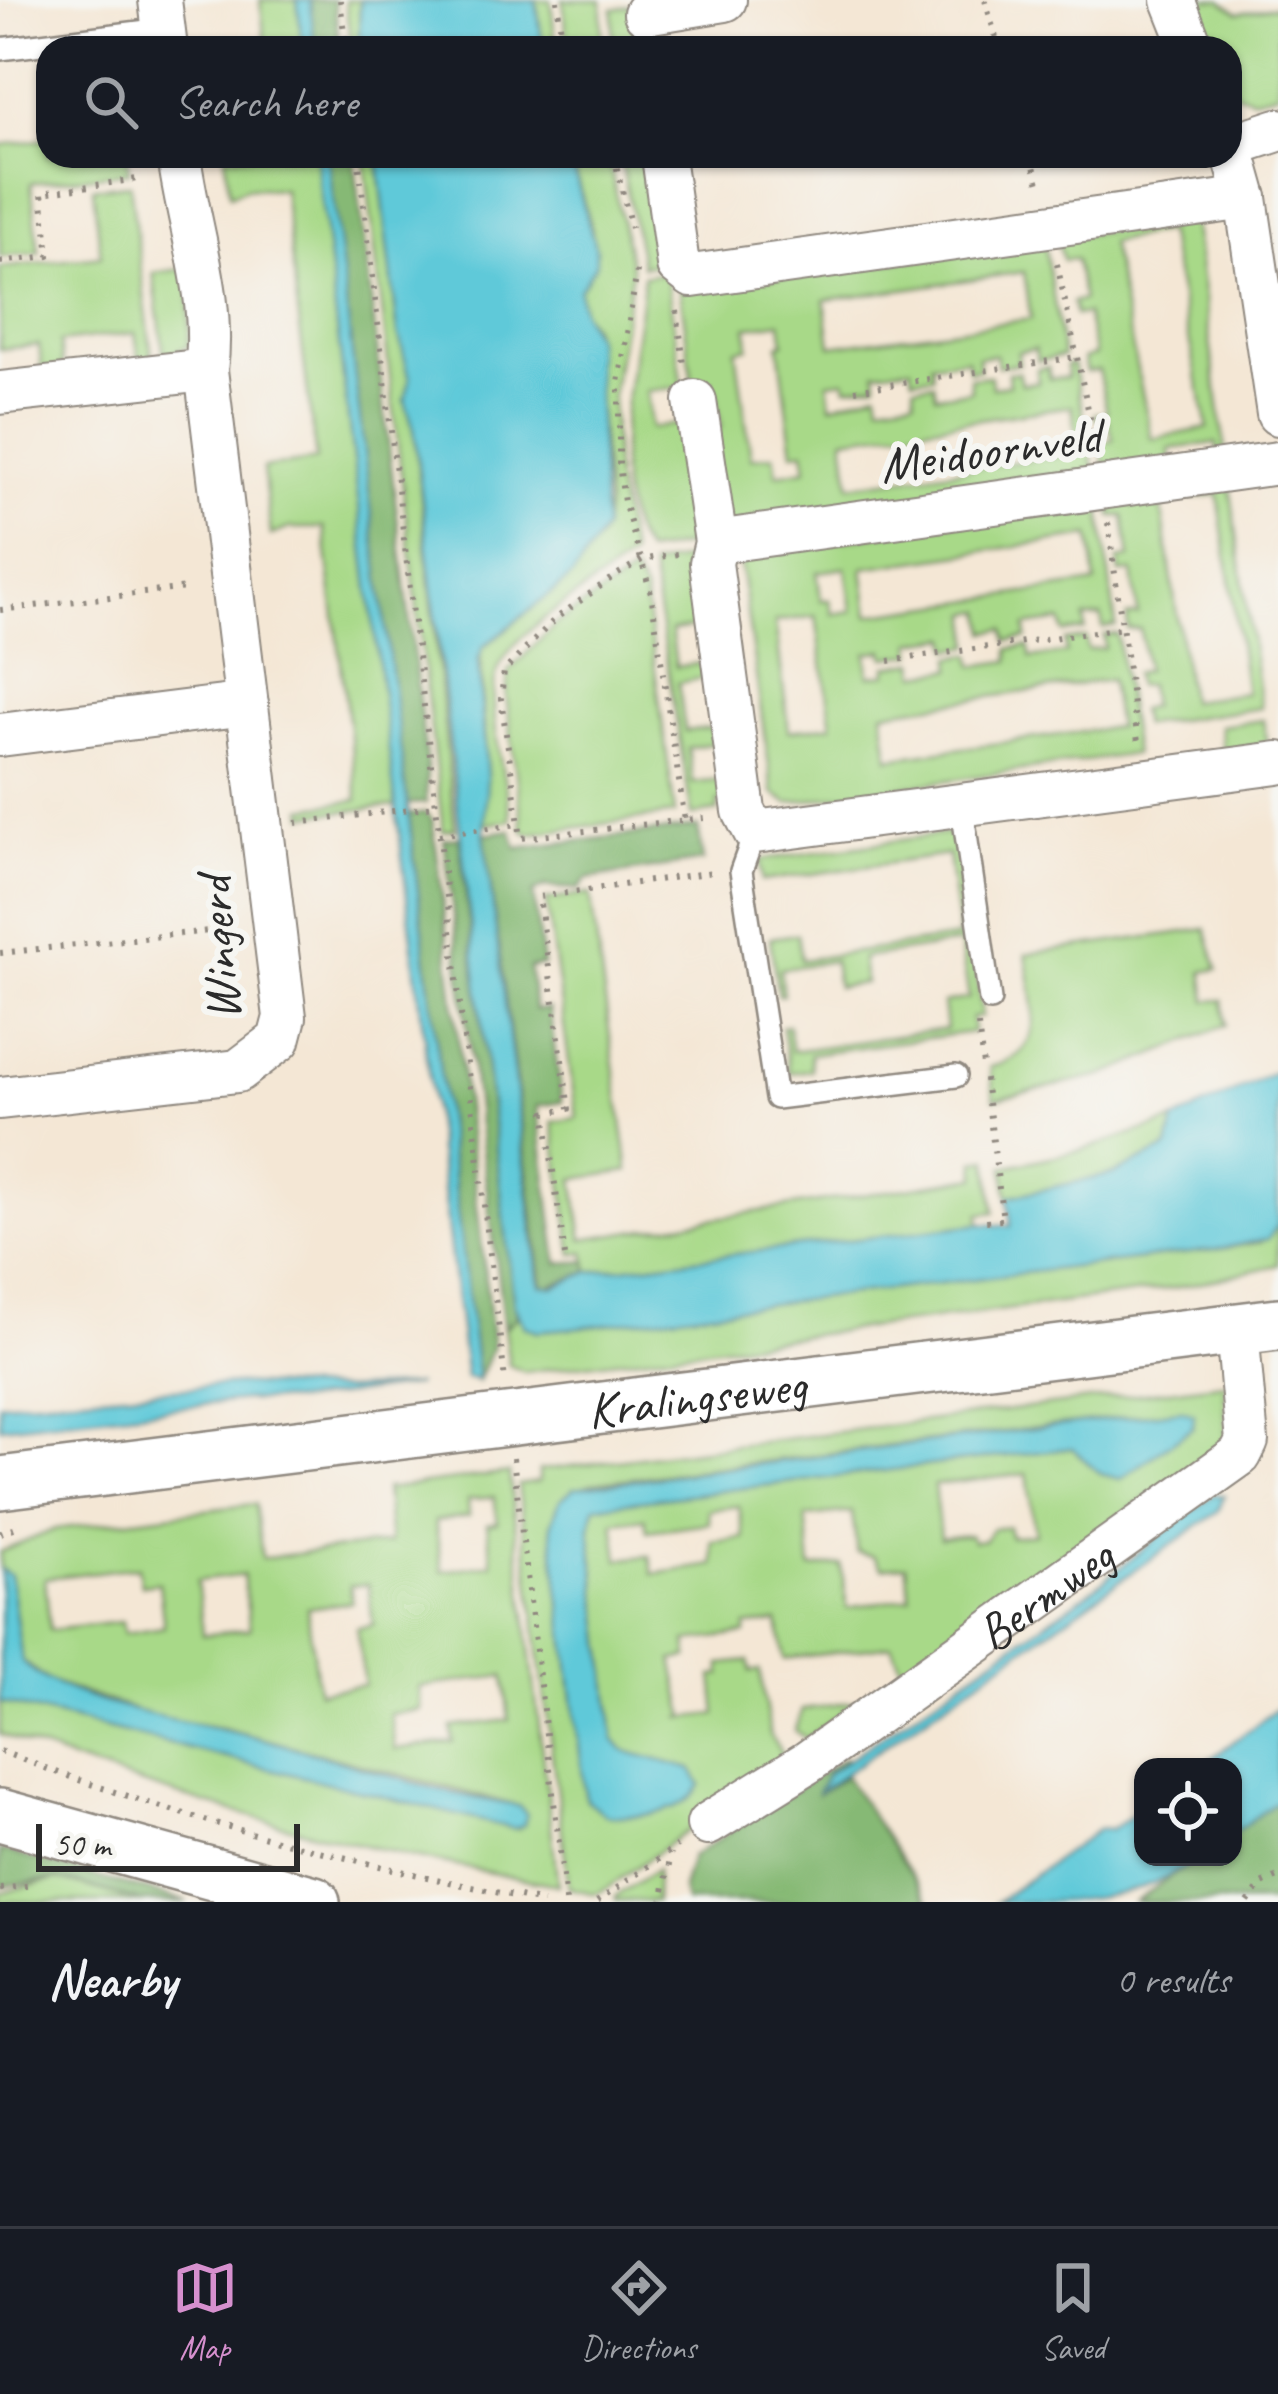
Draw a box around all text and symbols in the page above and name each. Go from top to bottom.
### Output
search box [36,36,1242,168]
icon: search [78,69,144,135]
text: Search here [174,74,357,131]
street label: Meidoornveld [876,402,1112,497]
street label: Wingerd [181,868,255,1023]
street label: Kralingseweg [584,1352,813,1443]
street label: Bermweg [964,1522,1129,1665]
map controls [1134,1758,1242,1866]
button: locate [1134,1758,1242,1866]
scale bar [36,1818,300,1871]
text: 50 m [54,1824,110,1866]
text: Nearby [48,1948,176,2012]
text: 0 results [1116,1956,1230,2005]
tab: Map [172,2255,238,2369]
tab: Directions [582,2255,696,2369]
tab: Saved [1040,2255,1106,2369]

